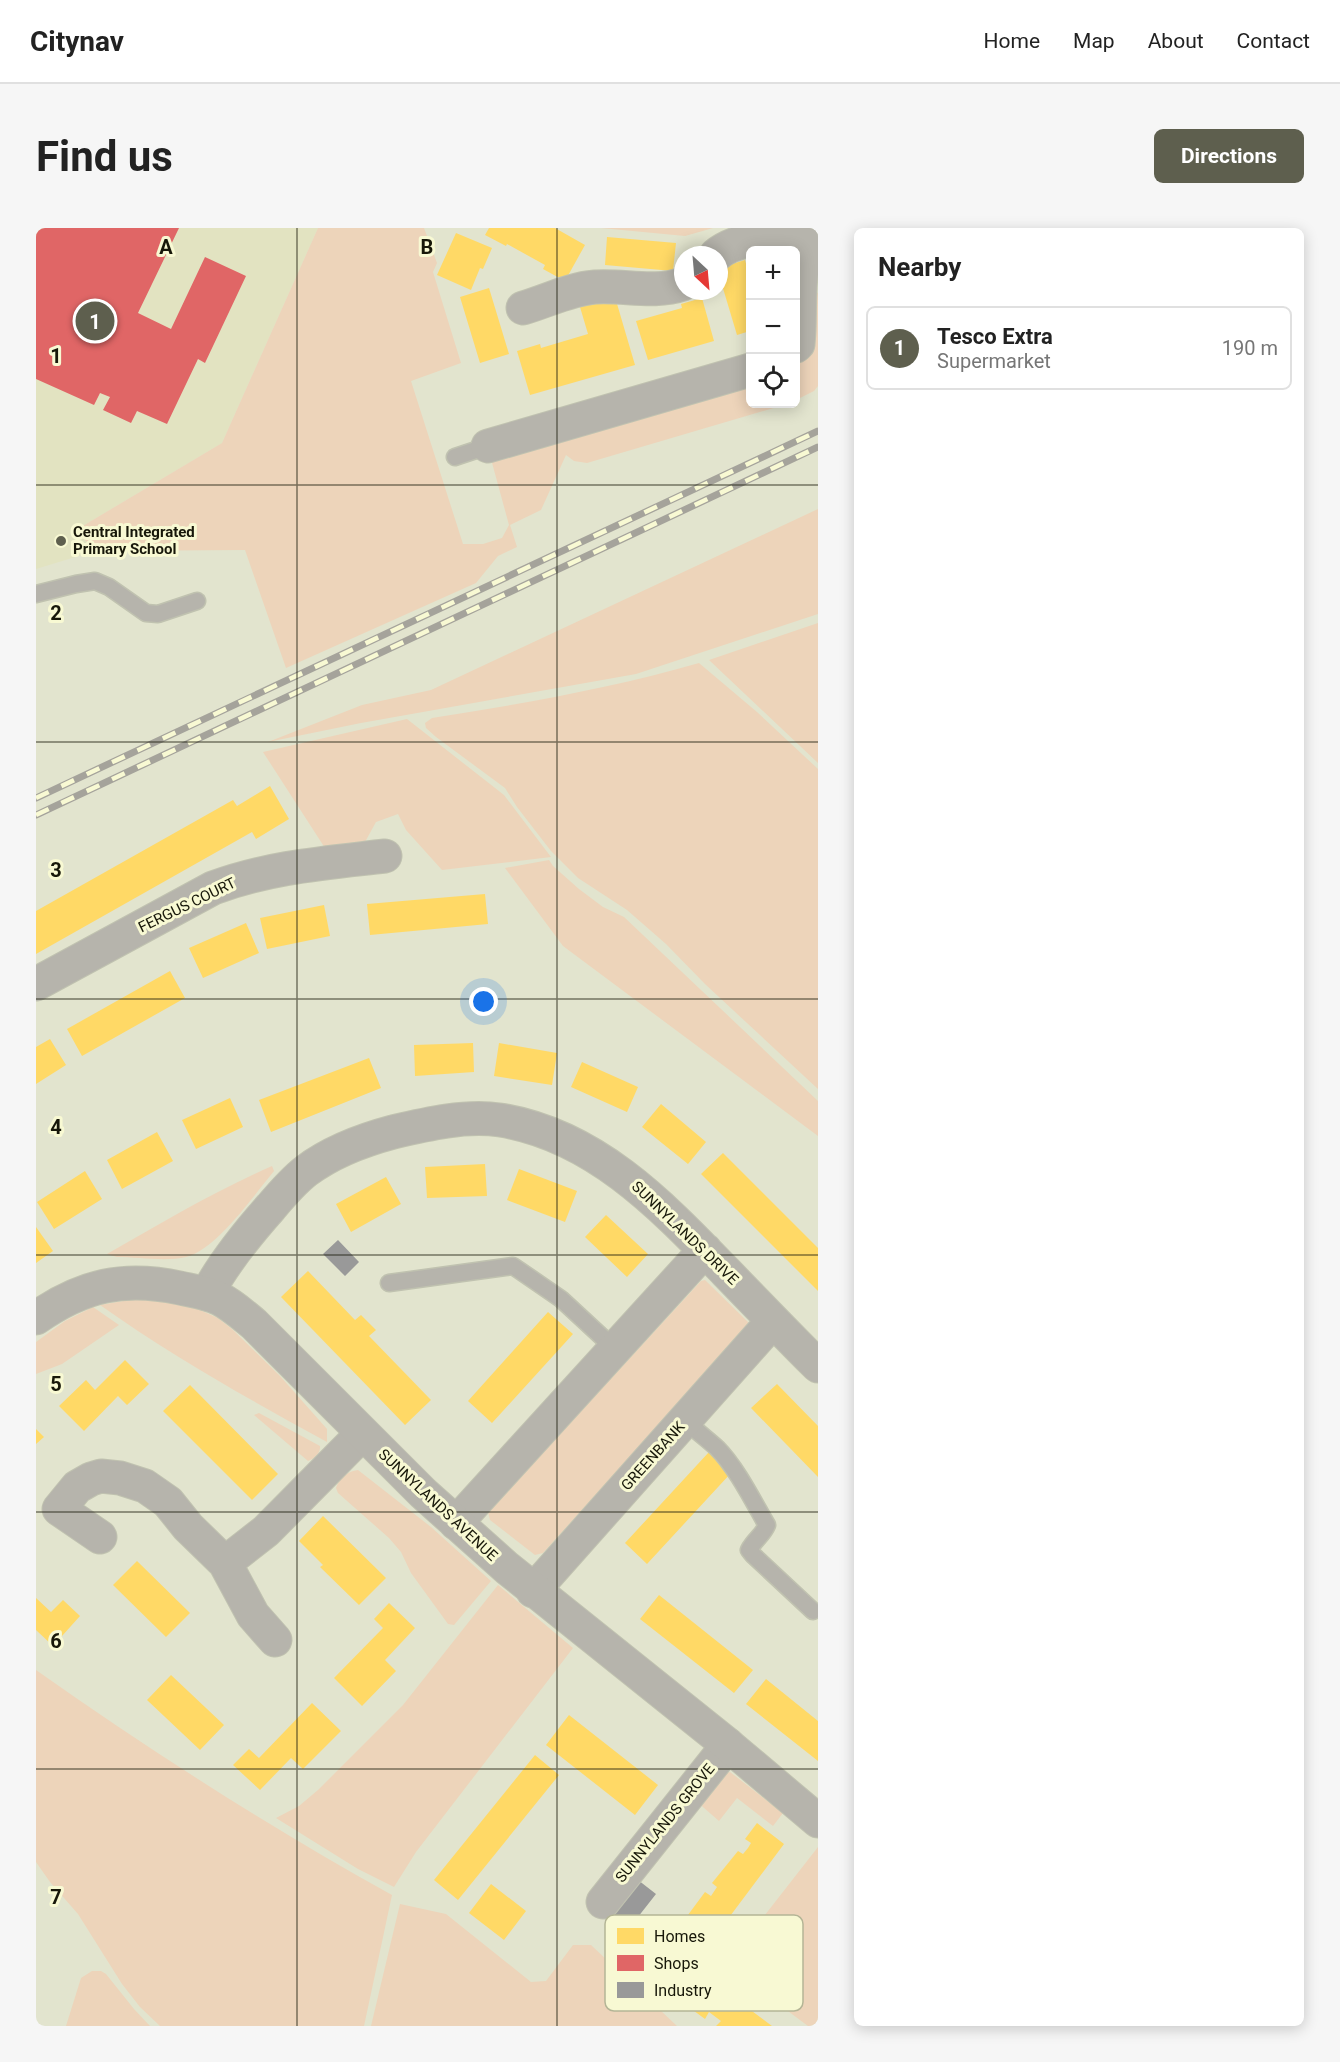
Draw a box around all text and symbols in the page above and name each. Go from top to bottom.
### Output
text: Citynav [30,25,124,58]
text: Home [984,29,1040,53]
text: Map [1073,29,1115,53]
text: About [1148,29,1204,53]
text: Contact [1237,29,1310,53]
button: Directions [1154,129,1304,183]
text: Find us [36,132,173,181]
text: A [159,235,173,259]
text: B [421,235,433,259]
north arrow [674,246,728,300]
map controls [746,246,800,408]
button: + [746,246,800,300]
text: Nearby [878,252,961,282]
pin: 1 [76,298,114,344]
button: − [746,300,800,354]
text: Tesco Extra [937,324,1053,349]
text: 1 [894,336,905,360]
text: 190 m [1222,336,1278,360]
text: 1 [50,344,62,368]
text: Supermarket [937,349,1051,373]
button: locate [746,354,800,408]
place label: Central Integrated Primary School [73,523,195,558]
marker: Central Integrated Primary School [54,534,68,548]
text: 2 [50,601,62,625]
text: 3 [50,858,62,882]
street label: FERGUS COURT [135,874,239,936]
your location [469,987,498,1016]
text: 4 [50,1115,62,1139]
street label: SUNNYLANDS DRIVE [628,1177,742,1289]
text: 5 [50,1372,62,1396]
street label: GREENBANK [617,1417,689,1494]
street label: SUNNYLANDS AVENUE [375,1445,502,1565]
text: 6 [50,1629,62,1653]
street label: SUNNYLANDS GROVE [612,1760,719,1886]
text: 7 [50,1885,62,1909]
legend [605,1915,803,2011]
text: Homes [654,1927,705,1946]
text: Shops [654,1954,699,1973]
text: Industry [654,1981,712,2000]

